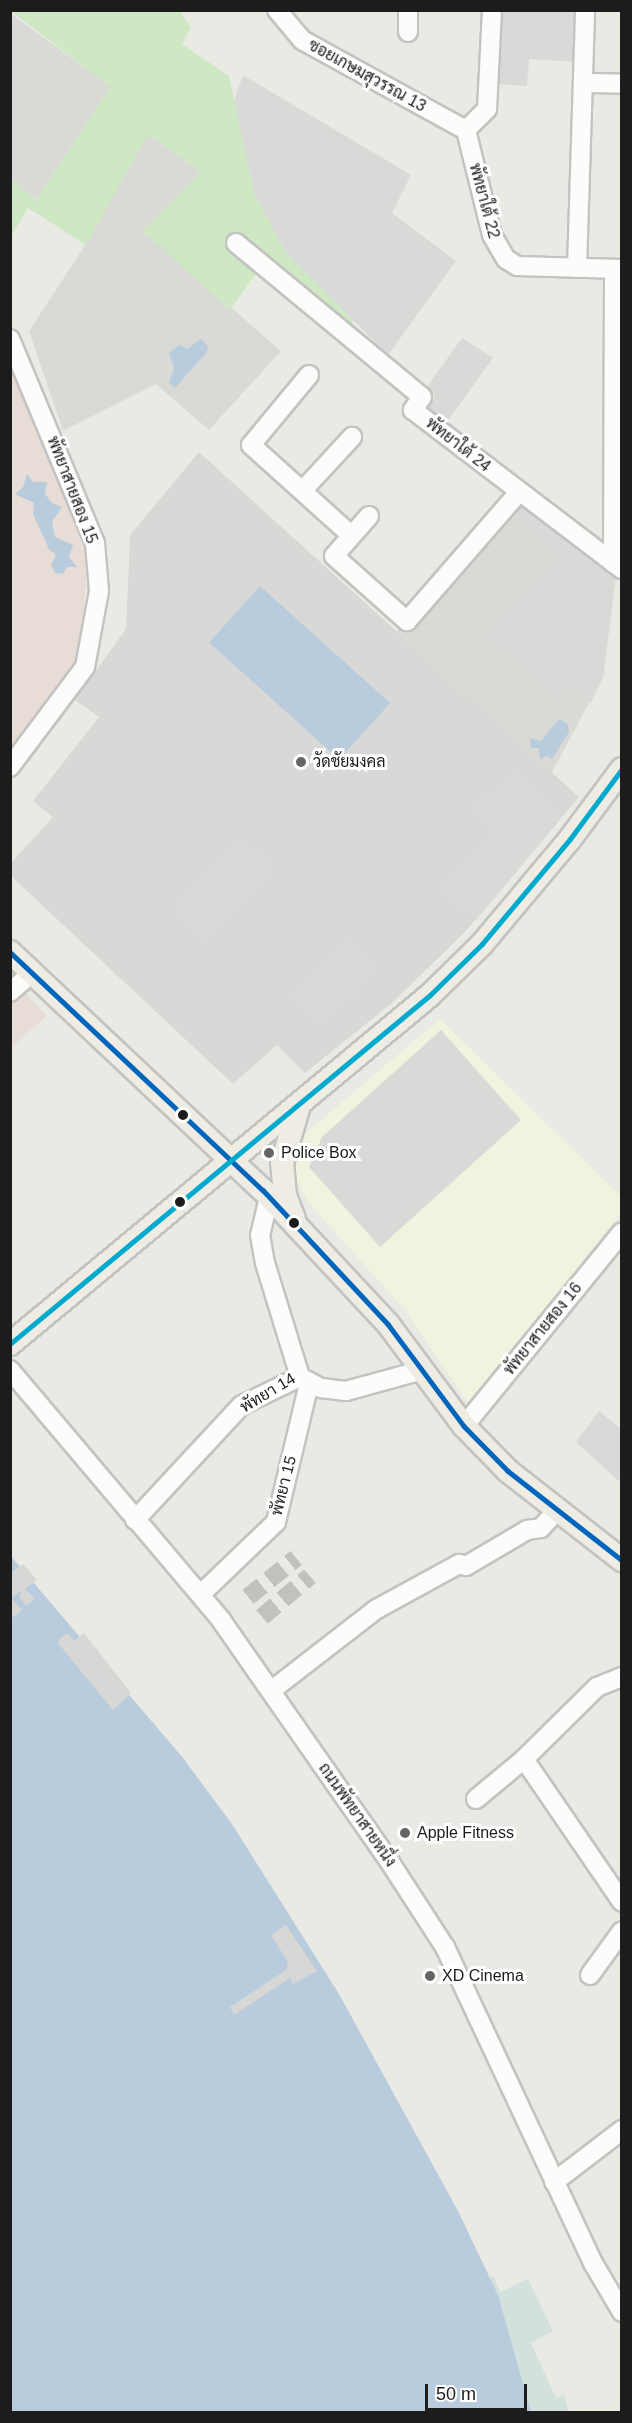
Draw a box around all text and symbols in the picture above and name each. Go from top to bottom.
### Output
street label: ซอยเกษมสุวรรณ 13 [305,36,429,116]
street label: พัทยาใต้ 22 [465,161,503,241]
street label: พัทยาใต้ 24 [422,414,494,476]
street label: พัทยาสายสอง 15 [43,434,101,546]
place label: วัดชัยมงคล [313,752,386,772]
marker: วัดชัยมงคล [294,755,308,769]
unlabelled marker [177,1109,189,1121]
place label: Police Box [281,1143,357,1163]
marker: Police Box [262,1146,276,1160]
unlabelled marker [174,1196,186,1208]
unlabelled marker [288,1217,300,1229]
street label: พัทยาสายสอง 16 [500,1279,586,1379]
street label: พัทยา 14 [237,1369,299,1417]
street label: พัทยา 15 [267,1454,301,1518]
street label: ถนนพัทยาสายหนึ่ง [314,1759,400,1871]
place label: Apple Fitness [417,1823,514,1843]
marker: Apple Fitness [398,1826,412,1840]
place label: XD Cinema [442,1966,524,1986]
marker: XD Cinema [423,1969,437,1983]
scale bar [428,2372,530,2410]
text: 50 m [436,2384,476,2404]

